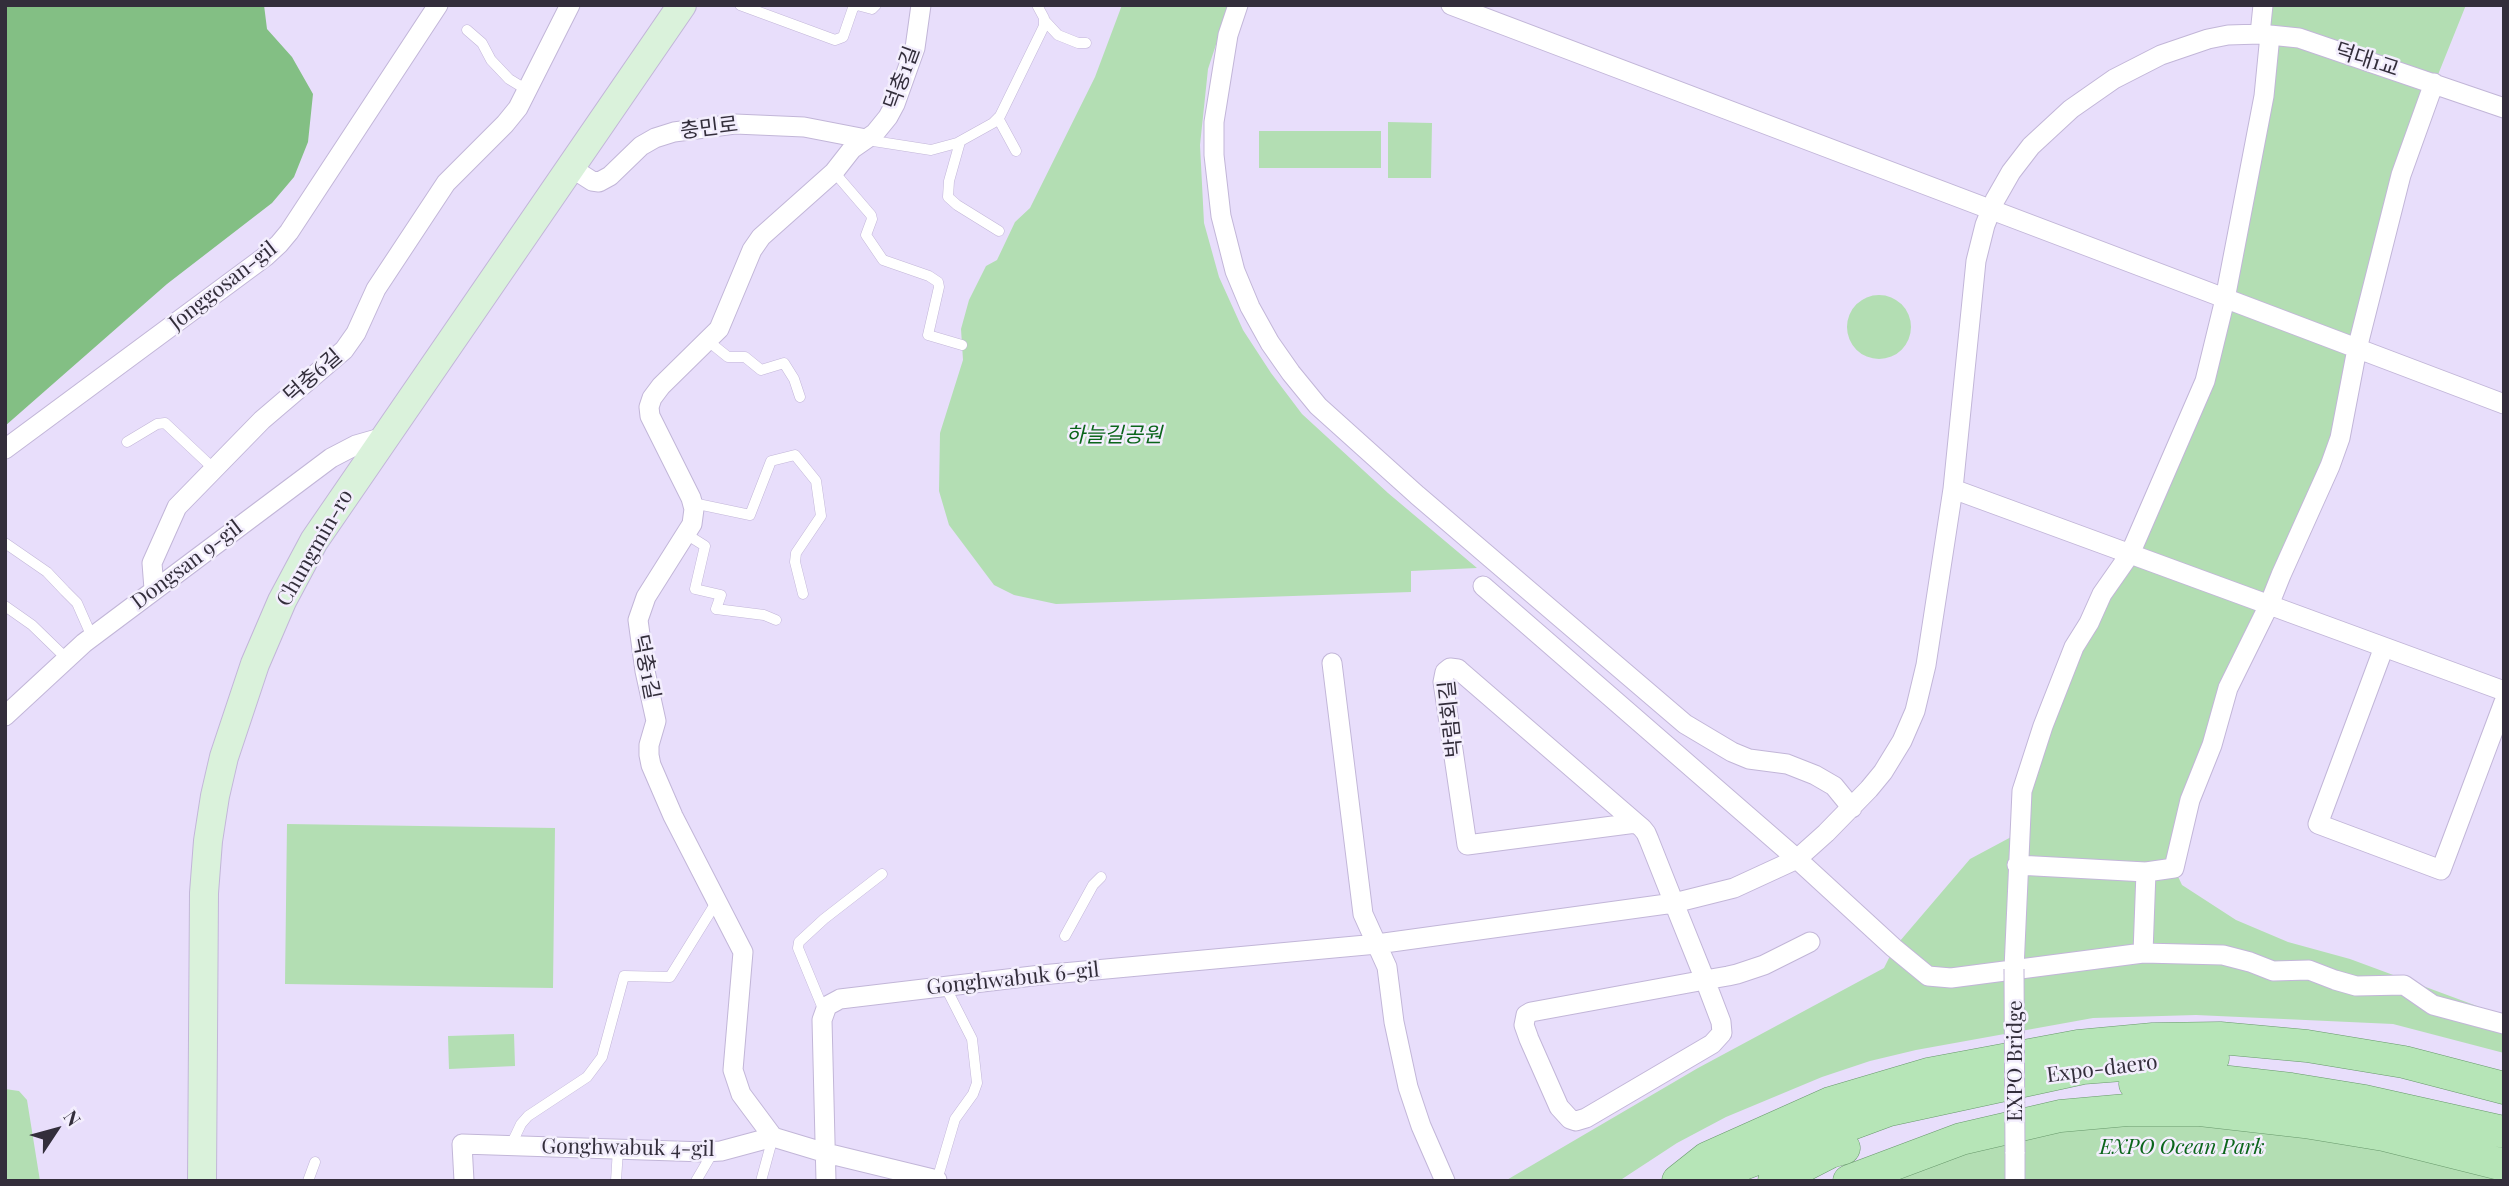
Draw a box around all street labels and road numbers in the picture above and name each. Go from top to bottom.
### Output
street label: 덕대1교 [2332,38,2402,82]
street label: 덕충1길 [879,43,925,113]
street label: 충민로 [679,112,739,144]
street label: Jonggosan-gil [164,236,282,336]
street label: 덕충6길 [279,344,347,408]
street label: Chungmin-ro [271,485,359,611]
street label: Dongsan 9-gil [127,515,247,615]
street label: 덕충1길 [627,632,665,702]
street label: 박람회길 [1434,679,1468,759]
street label: Gonghwabuk 6-gil [925,957,1101,1001]
street label: EXPO Bridge [2002,1000,2028,1122]
street label: Expo-daero [2045,1050,2159,1088]
street label: Gonghwabuk 4-gil [541,1134,715,1162]

